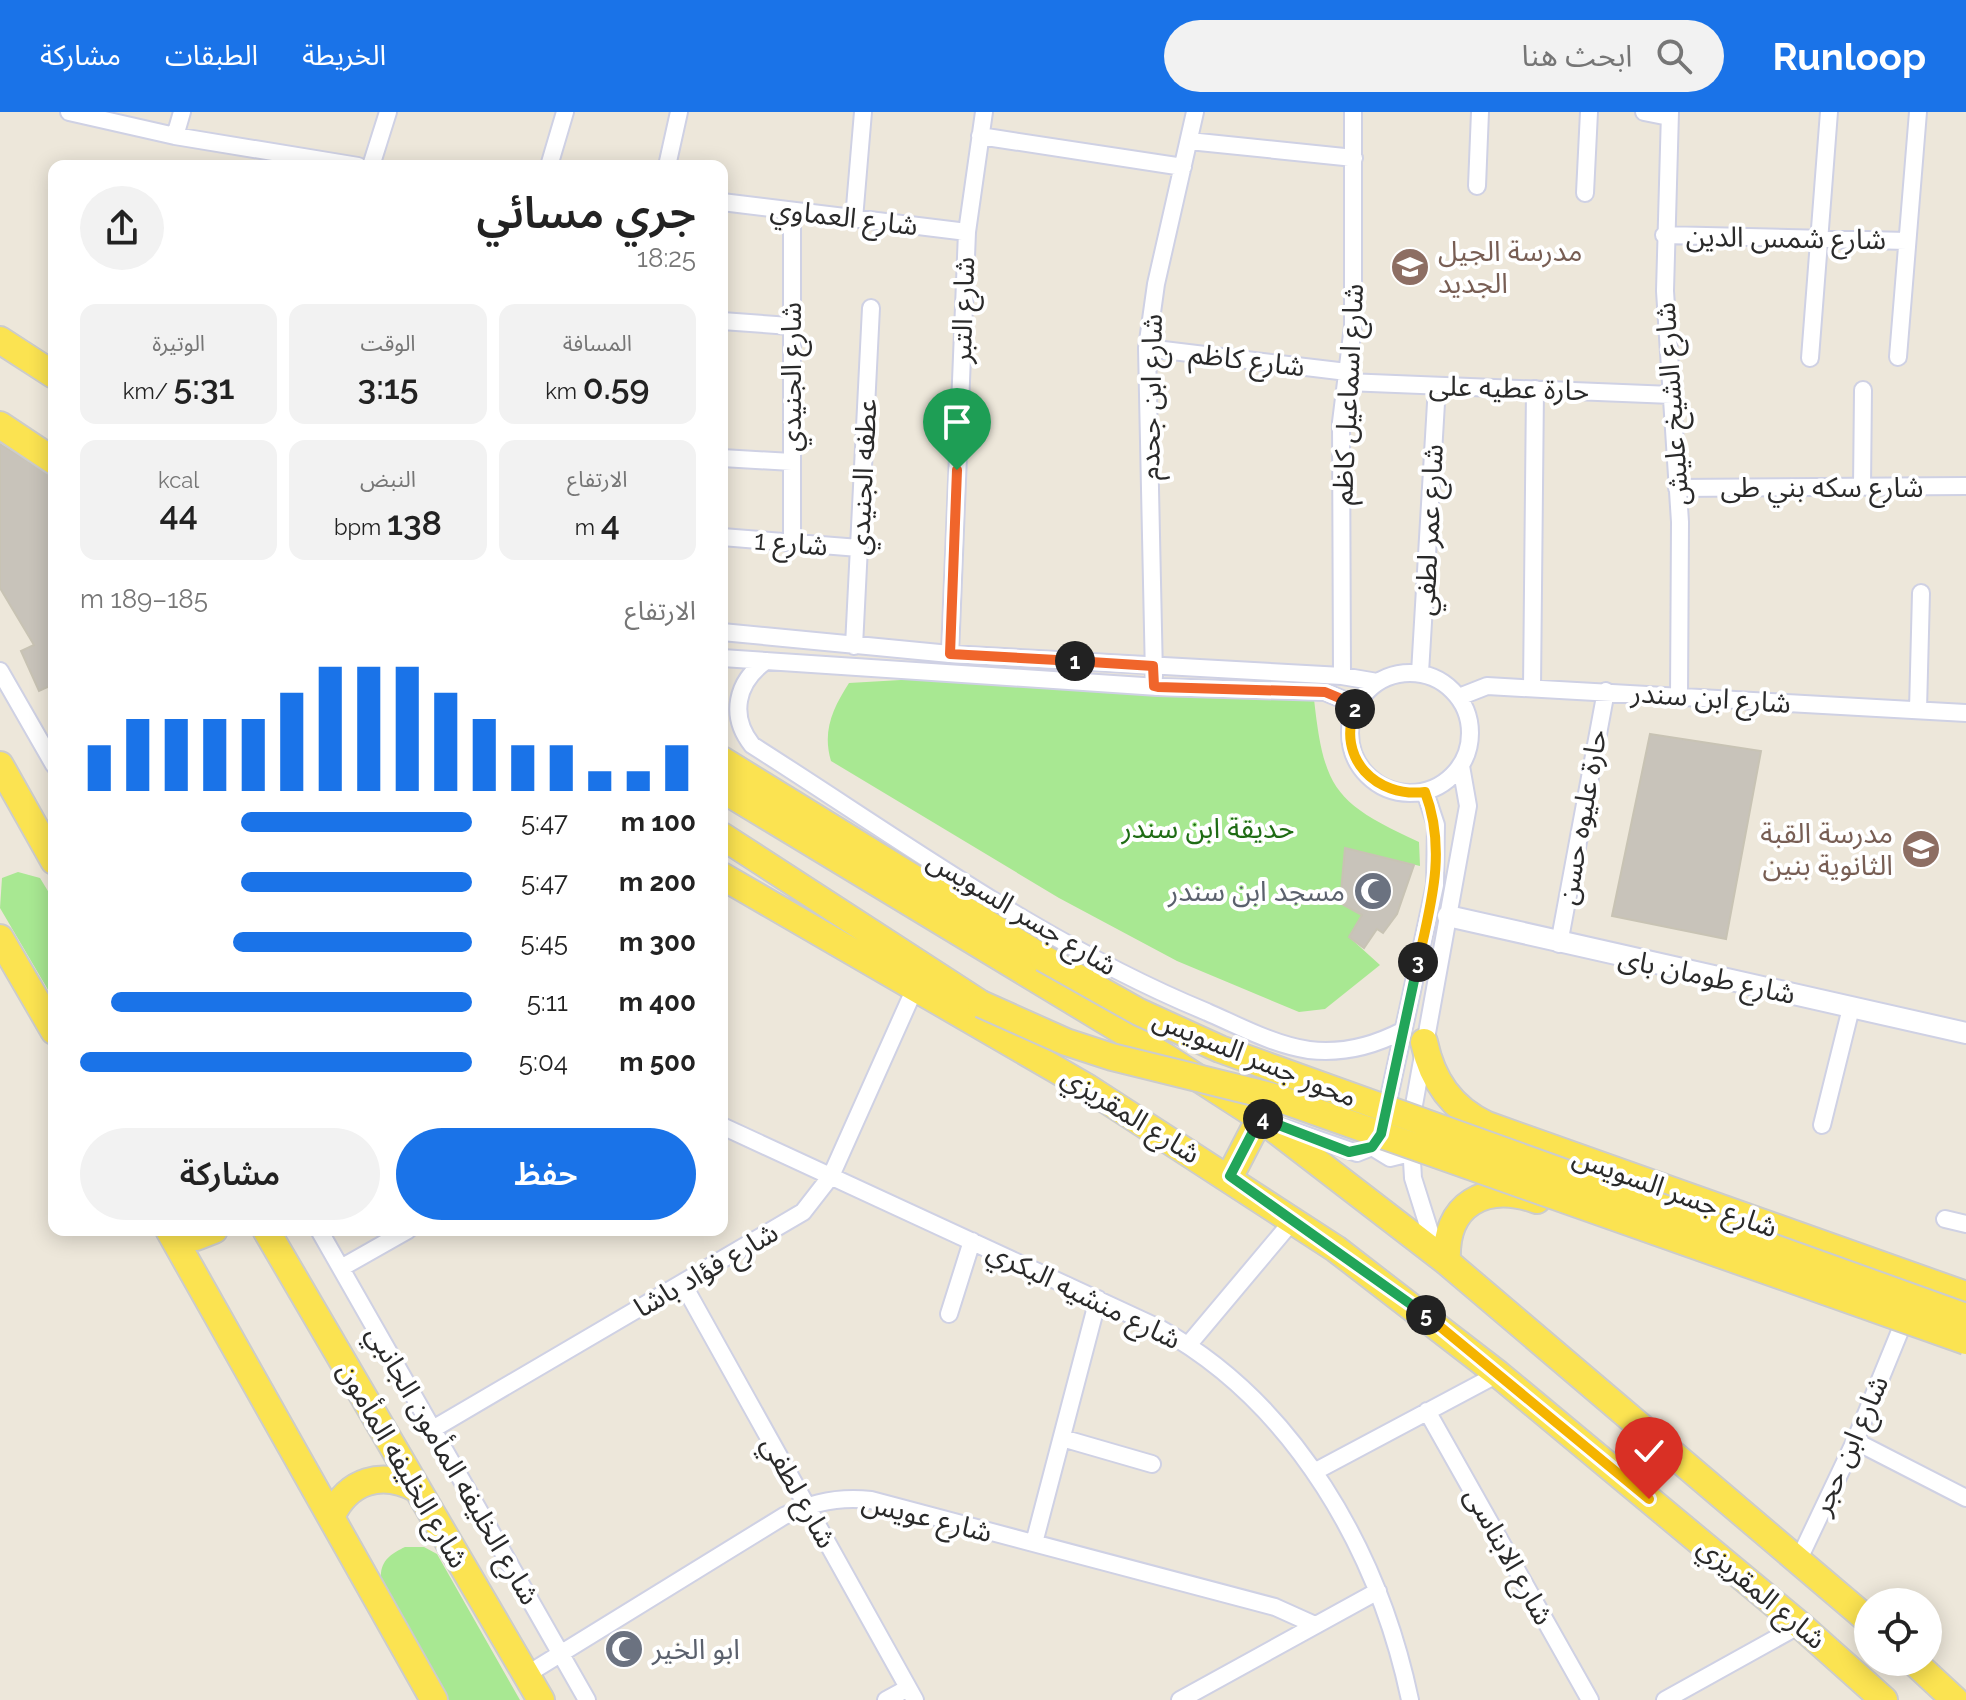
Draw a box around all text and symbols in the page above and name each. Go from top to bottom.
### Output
search box [1164,20,1724,92]
icon: search [1652,34,1696,78]
text: Runloop [1772,34,1926,79]
text: ابحث هنا [1521,38,1632,73]
text: مشاركة [40,39,121,72]
text: الطبقات [165,39,258,72]
text: الخريطة [302,39,386,72]
button: share [80,186,164,270]
text: جري مسائي [477,187,696,238]
street label: شارع العماوي [768,192,920,247]
street label: شارع شمس الدين [1686,220,1886,260]
place label: مدرسة الجيل الجديد [1438,235,1582,300]
text: 18:25 [637,243,696,273]
school or university icon: مدرسة الجيل الجديد [1389,246,1431,288]
street label: شارع التبر [945,256,985,365]
street label: شارع اسماعيل كاظم [1326,283,1375,506]
street label: شارع الشيخ عليش [1648,301,1700,507]
street label: شارع الجنيدي [775,302,812,452]
street label: شارع ابن جحدم [1133,314,1173,480]
text: الوتيرة [152,330,205,356]
text: الوقت [360,330,416,356]
text: المسافة [563,330,632,356]
street label: شارع كاظم [1187,337,1307,388]
text: 5:31 [174,367,235,407]
text: 3:15 [358,367,419,407]
text: 0.59 [583,367,650,407]
street label: حارة عطيه على [1428,369,1590,407]
text: /km [123,378,174,404]
text: km [545,378,583,404]
pin [923,388,991,470]
street label: عطفه الجنيدي [842,398,888,556]
icon: arrive [935,400,979,444]
street label: شارع عمر لطفي [1408,443,1454,617]
text: النبض [360,466,416,492]
text: الارتفاع [567,466,628,492]
text: kcal [158,467,199,493]
street label: شارع سكه بني طى [1720,471,1924,508]
text: 44 [160,493,198,533]
text: 138 [387,503,442,543]
text: 4 [601,503,620,543]
text: bpm [334,514,387,540]
text: m [575,514,601,540]
street label: شارع 1 [753,523,829,567]
text: 185–189 m [80,584,208,614]
text: الارتفاع [625,596,696,626]
pin: 1 [1055,641,1095,681]
text: 1 [1070,648,1080,674]
street label: شارع ابن سندر [1629,676,1792,724]
pin: 2 [1335,689,1375,729]
text: 2 [1349,696,1361,722]
street label: حارة عليوه حسن [1550,727,1614,907]
text: 5:47 [521,807,568,837]
text: 100 m [621,807,696,837]
park label: حديقة ابن سندر [1121,812,1294,845]
place label: مدرسة القبة الثانوية بنين [1760,817,1893,882]
school or university icon: مدرسة القبة الثانوية بنين [1900,828,1942,870]
street label: شارع جسر السويس [919,843,1123,986]
text: 5:47 [521,867,568,897]
text: 200 m [619,867,696,897]
mosque icon: مسجد ابن سندر [1352,870,1394,912]
place label: مسجد ابن سندر [1167,875,1345,908]
text: 5:45 [521,927,568,957]
text: 300 m [619,927,696,957]
street label: شارع طومان باى [1615,941,1798,1015]
pin: 3 [1398,942,1438,982]
text: 3 [1412,949,1424,975]
text: 5:11 [527,987,568,1017]
text: 400 m [619,987,696,1017]
street label: محور جسر السويس [1148,1002,1362,1114]
text: 5:04 [519,1047,568,1077]
text: 500 m [619,1047,696,1077]
street label: شارع المقريزي [1053,1059,1206,1174]
pin: 4 [1243,1099,1283,1139]
text: 4 [1257,1106,1269,1132]
button: مشاركة [80,1128,380,1220]
button: حفظ [396,1128,696,1220]
street label: شارع جسر السويس [1567,1140,1782,1248]
street label: شارع فؤاد باشا [628,1216,786,1328]
street label: شارع منشيه البكري [980,1234,1186,1360]
pin: 5 [1406,1295,1446,1335]
text: 5 [1420,1302,1432,1328]
street label: شارع الخليفه المأمون الجانبي [356,1319,548,1613]
street label: شارع الخليفه المأمون [327,1355,477,1576]
street label: شارع ابن حجر [1804,1370,1899,1522]
pin [1615,1417,1683,1499]
icon: check [1627,1429,1671,1473]
street label: شارع لطفي [751,1430,843,1556]
street label: شارع الابناسى [1454,1481,1560,1633]
street label: شارع عويس [858,1485,995,1553]
street label: شارع المقريزي [1688,1530,1833,1659]
map controls [1854,1588,1942,1676]
button: locate [1854,1588,1942,1676]
mosque icon: ابو الخير [603,1628,645,1670]
place label: ابو الخير [651,1633,740,1666]

